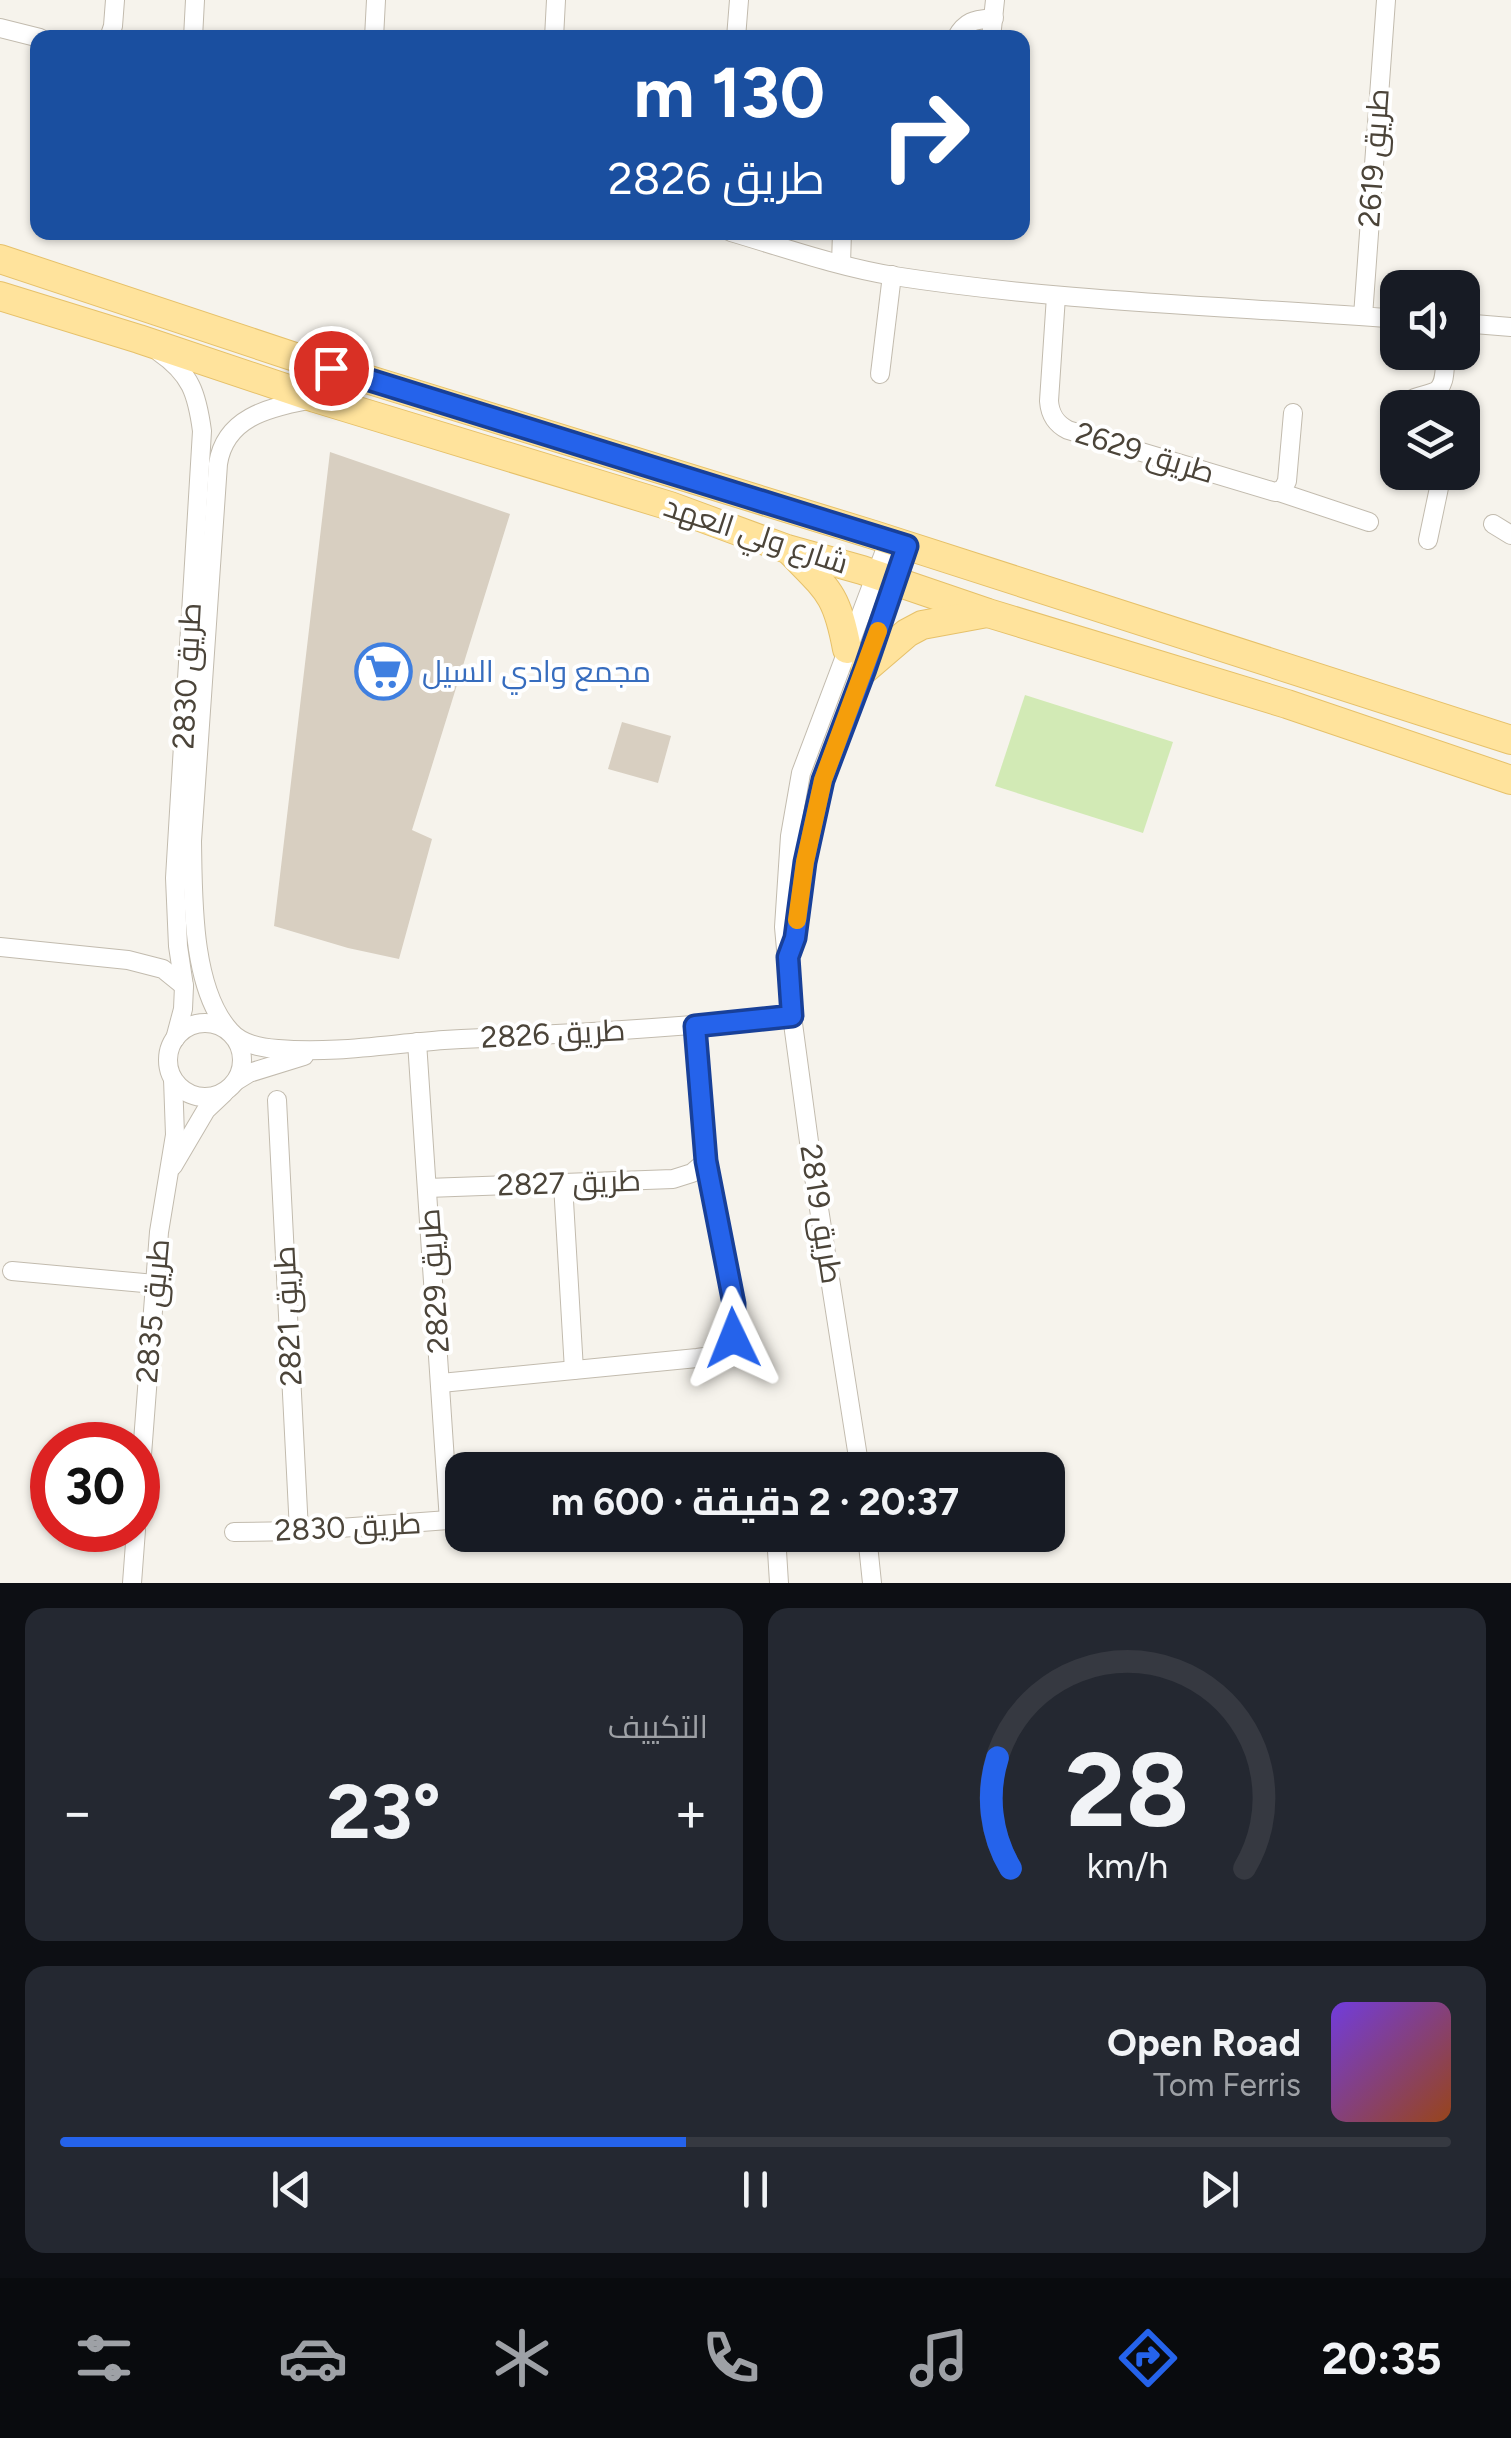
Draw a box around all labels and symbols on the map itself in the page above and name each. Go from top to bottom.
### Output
street label: طريق 2619 [1350,87,1397,229]
pin [289,326,374,411]
street label: طريق 2629 [1071,414,1219,491]
street label: شارع ولي العهد [658,487,853,586]
street label: طريق 2830 [164,602,209,750]
supermarket icon: مجمع وادي السيل [353,642,413,702]
place label: مجمع وادي السيل [422,653,651,695]
street label: طريق 2826 [480,1011,626,1056]
street label: طريق 2819 [792,1142,851,1286]
street label: طريق 2827 [496,1161,642,1204]
street label: طريق 2829 [410,1207,457,1355]
street label: طريق 2835 [128,1237,177,1385]
street label: طريق 2821 [265,1245,310,1387]
position arrow [681,1286,785,1390]
speed limit sign: 30 [30,1422,160,1552]
street label: طريق 2830 [274,1504,422,1549]

